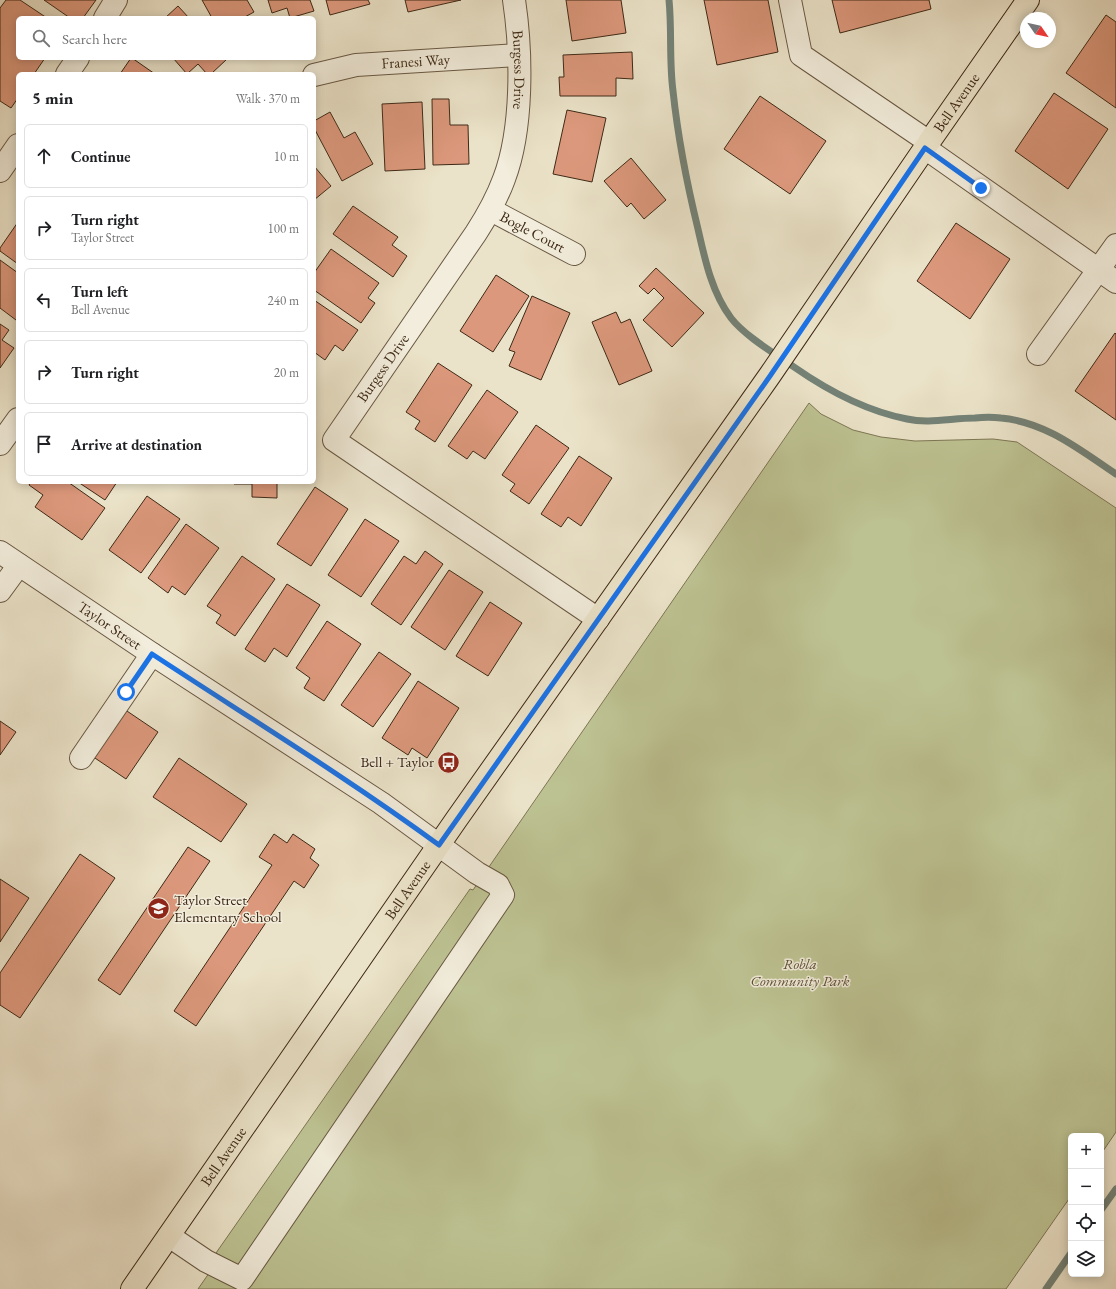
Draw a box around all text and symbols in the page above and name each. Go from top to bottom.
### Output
north arrow [1020,12,1056,48]
search box [16,16,316,60]
icon: search [30,27,52,49]
text: Search here [62,29,127,48]
street label: Burgess Drive [509,29,529,110]
street label: Franesi Way [381,49,451,72]
street label: Bell Avenue [929,69,983,136]
text: 5 min [32,87,73,109]
text: Walk · 370 m [236,90,300,107]
icon: ahead [33,145,55,167]
text: Continue [71,147,131,166]
text: 10 m [274,148,299,165]
route end [972,179,990,197]
street label: Bogle Court [497,207,569,257]
text: Turn right [71,210,139,229]
icon: right [33,217,55,239]
text: 100 m [268,220,299,237]
text: Taylor Street [71,229,134,246]
text: Turn left [71,282,128,301]
icon: left [33,289,55,311]
text: 240 m [268,292,299,309]
text: Bell Avenue [71,301,130,318]
street label: Burgess Drive [352,330,413,405]
icon: right [33,361,55,383]
text: Turn right [71,363,139,382]
text: 20 m [274,364,299,381]
icon: arrive [33,433,55,455]
text: Arrive at destination [71,435,202,454]
street label: Taylor Street [74,597,146,654]
route start [117,683,135,701]
bus stop icon: Bell + Taylor [436,749,462,775]
place label: Bell + Taylor [360,752,434,771]
street label: Bell Avenue [380,856,434,923]
place label: Taylor Street Elementary School [174,890,282,926]
school or university icon: Taylor Street Elementary School [146,896,172,922]
park label: Robla Community Park [750,954,850,990]
street label: Bell Avenue [196,1123,250,1190]
map controls [1068,1133,1104,1277]
button: + [1068,1133,1104,1169]
button: − [1068,1169,1104,1205]
button: locate [1068,1205,1104,1241]
button: layers [1068,1241,1104,1277]

